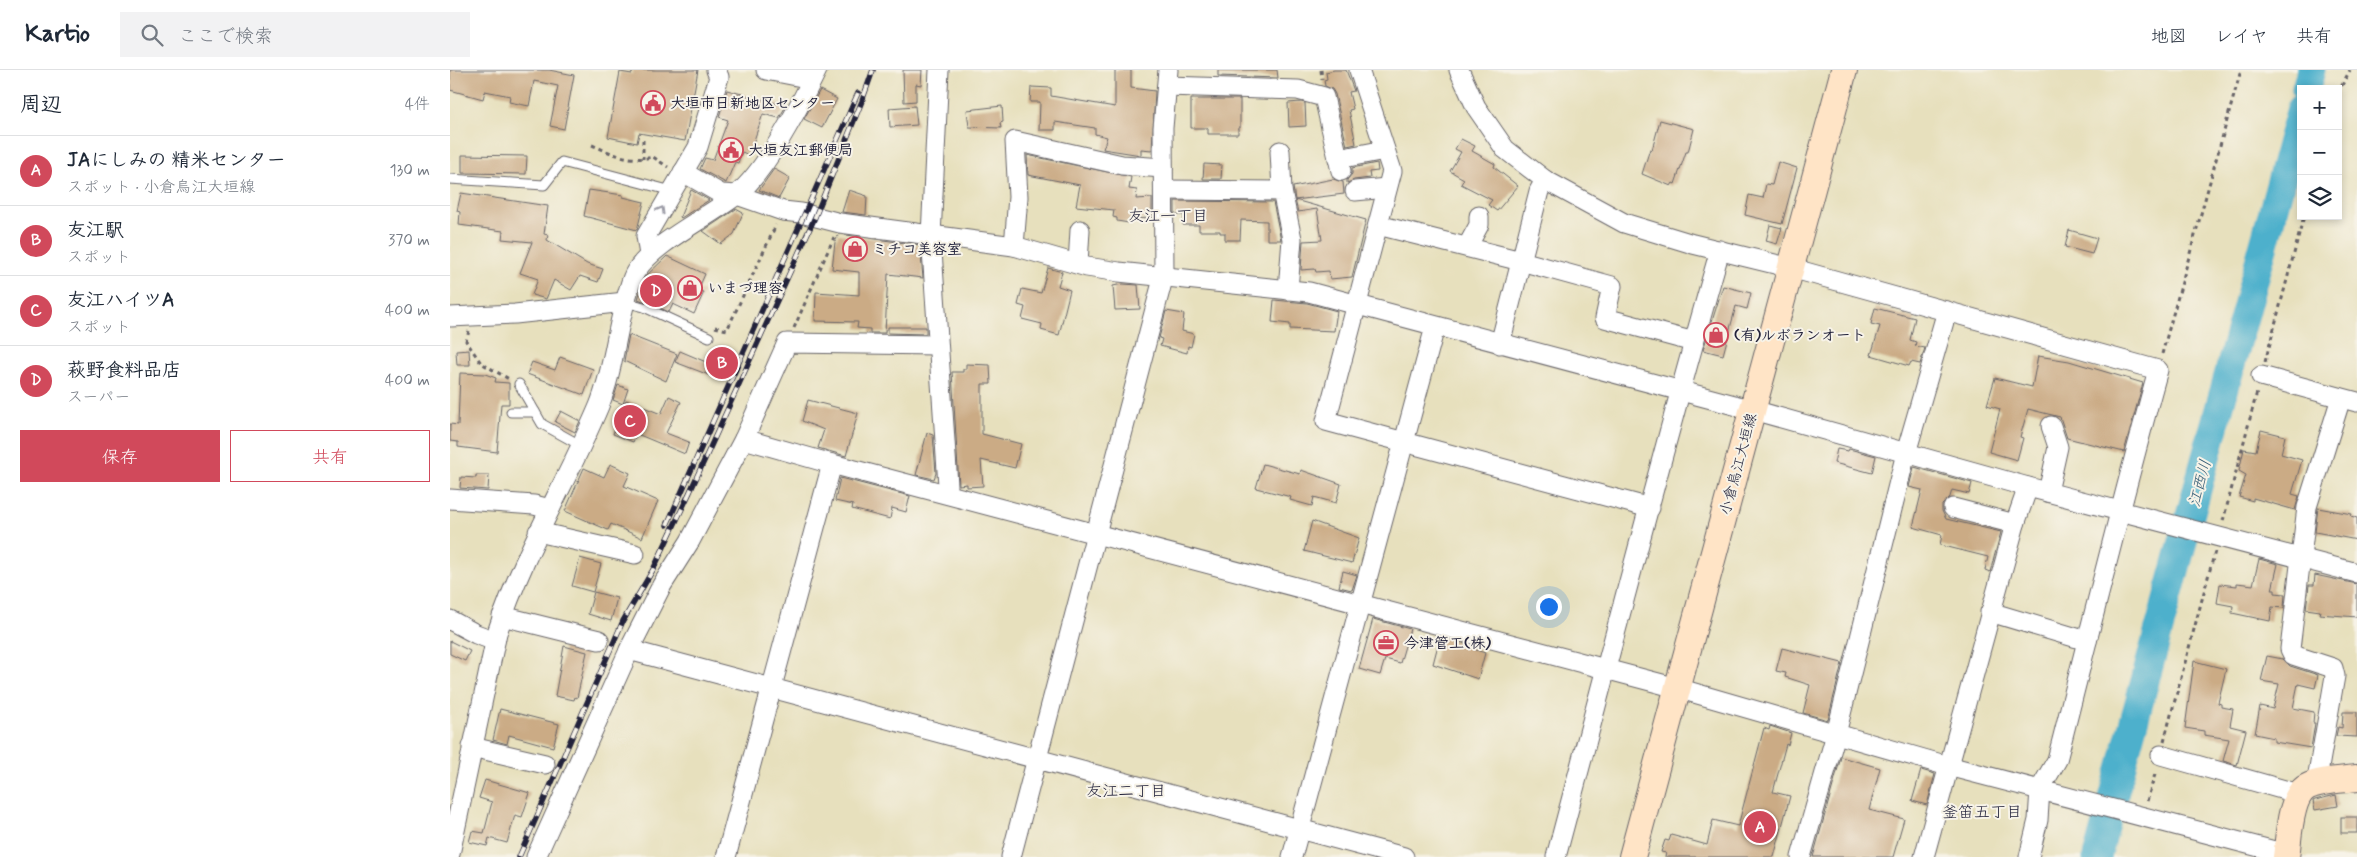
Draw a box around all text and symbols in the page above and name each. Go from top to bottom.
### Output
search box [120,12,470,57]
text: Kartio [25,19,90,50]
icon: search [138,21,166,49]
text: ここで検索 [178,24,273,49]
text: 地図 [2151,25,2187,49]
text: レイヤ [2215,25,2268,49]
text: 共有 [2296,25,2332,49]
map controls [2297,85,2342,220]
button: + [2297,85,2342,130]
public building icon: 大垣市日新地区センター [640,90,666,116]
text: 周辺 [20,91,62,119]
text: 4件 [405,94,430,115]
place label: 大垣市日新地区センター [670,94,835,114]
button: − [2297,130,2342,175]
public building icon: 大垣友江郵便局 [718,137,744,163]
place label: 大垣友江郵便局 [748,141,853,161]
text: JAにしみの 精米センター [67,148,286,173]
text: A [31,160,41,181]
text: 130 m [389,160,430,181]
button: layers [2297,175,2342,220]
text: スポット · 小倉烏江大垣線 [67,177,255,198]
district label: 友江一丁目 [1128,206,1208,227]
one-way arrow [655,207,665,216]
text: 友江駅 [67,218,124,243]
text: B [31,230,41,251]
text: 370 m [388,230,430,251]
shop icon: ミチコ美容室 [842,236,868,262]
place label: ミチコ美容室 [872,240,962,260]
text: スポット [67,247,131,268]
pin: D [640,272,672,310]
shop icon: いまづ理容 [677,275,703,301]
place label: いまづ理容 [708,279,783,299]
text: 友江ハイツA [67,288,174,313]
text: C [30,300,42,321]
text: 400 m [385,300,430,321]
text: スポット [67,317,131,338]
shop icon: (有)ルボランオート [1703,322,1729,348]
place label: (有)ルボランオート [1734,326,1866,346]
pin: B [706,344,738,382]
text: 萩野食料品店 [67,358,181,383]
text: D [30,370,42,391]
text: 400 m [385,370,430,391]
text: スーパー [67,387,130,408]
pin: C [614,402,646,440]
street label: 小倉烏江大垣線 [1716,411,1762,518]
button: 保存 [20,430,220,482]
button: 共有 [230,430,430,482]
water label: 江西川 [2184,457,2217,509]
your location [1536,594,1562,620]
office icon: 今津管工(株) [1373,630,1399,656]
place label: 今津管工(株) [1404,634,1491,654]
district label: 友江二丁目 [1086,781,1166,802]
district label: 釜笛五丁目 [1942,802,2022,823]
pin: A [1744,808,1776,846]

